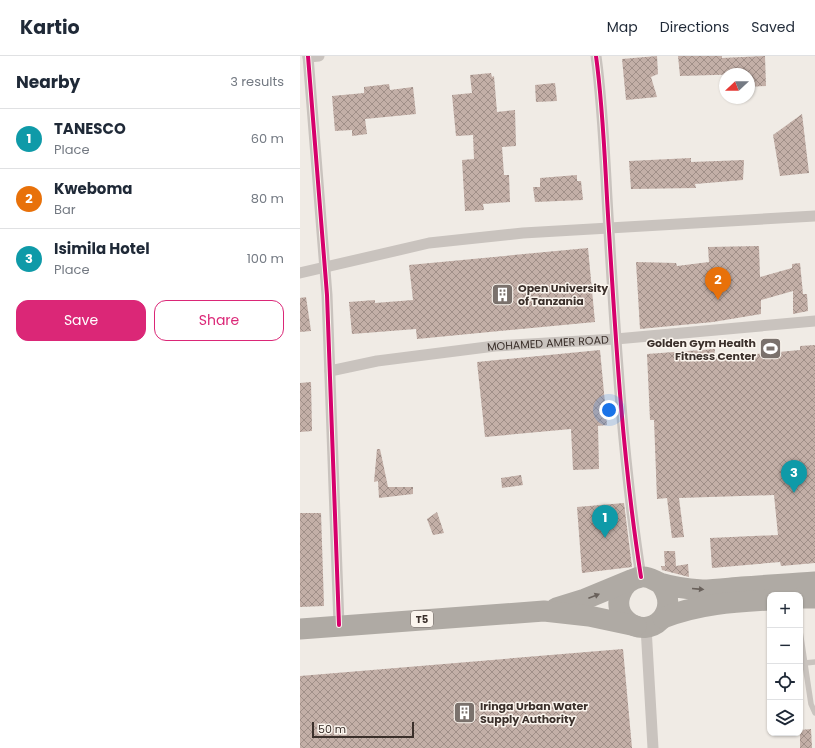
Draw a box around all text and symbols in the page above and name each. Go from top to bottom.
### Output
text: Kartio [20,14,80,41]
text: Map [607,17,638,37]
text: Directions [660,17,729,37]
text: Saved [751,17,795,37]
north arrow [719,68,755,104]
text: Nearby [16,70,80,94]
text: 3 results [230,72,284,91]
text: TANESCO [54,118,126,139]
text: 1 [27,129,31,148]
text: 60 m [251,129,284,148]
text: Place [54,140,89,159]
text: Kweboma [54,178,133,199]
text: 2 [25,189,33,208]
text: 80 m [251,189,284,208]
text: Bar [54,200,76,219]
text: Isimila Hotel [54,238,150,259]
text: 3 [25,249,33,268]
text: 100 m [247,249,284,268]
text: Place [54,260,89,279]
pin: 2 [705,267,731,300]
place label: Open University of Tanzania [518,280,608,309]
building icon: Open University of Tanzania [489,281,515,307]
button: Save [16,300,146,341]
button: Share [154,300,284,341]
street label: MOHAMED AMER ROAD [486,331,609,355]
place label: Golden Gym Health Fitness Center [647,335,756,364]
sports icon: Golden Gym Health Fitness Center [758,336,784,362]
your location [599,400,619,420]
pin: 3 [781,460,807,493]
pin: 1 [592,505,618,538]
one-way arrow [692,586,704,592]
one-way arrow [589,592,601,598]
map controls [767,592,803,736]
button: + [767,592,803,628]
road number: T5 [411,611,433,627]
button: − [767,628,803,664]
button: locate [767,664,803,700]
place label: Iringa Urban Water Supply Authority [480,698,588,727]
building icon: Iringa Urban Water Supply Authority [451,699,477,725]
button: layers [767,700,803,736]
scale bar [312,720,414,739]
text: 50 m [318,721,346,737]

